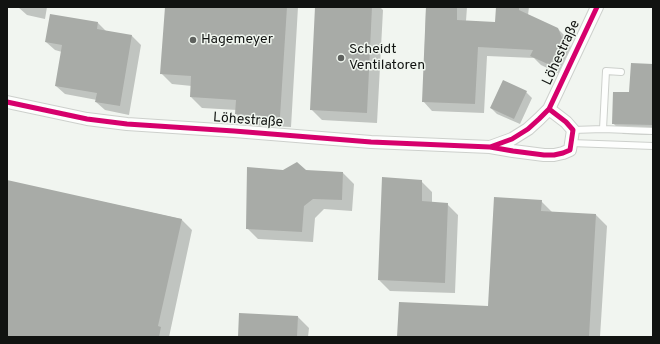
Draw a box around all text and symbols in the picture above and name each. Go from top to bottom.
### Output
street label: Löhestraße [540,18,584,88]
place label: Hagemeyer [201,32,273,48]
marker: Hagemeyer [188,35,198,45]
place label: Scheidt Ventilatoren [349,42,425,74]
marker: Scheidt Ventilatoren [336,53,346,63]
street label: Löhestraße [212,110,284,132]

